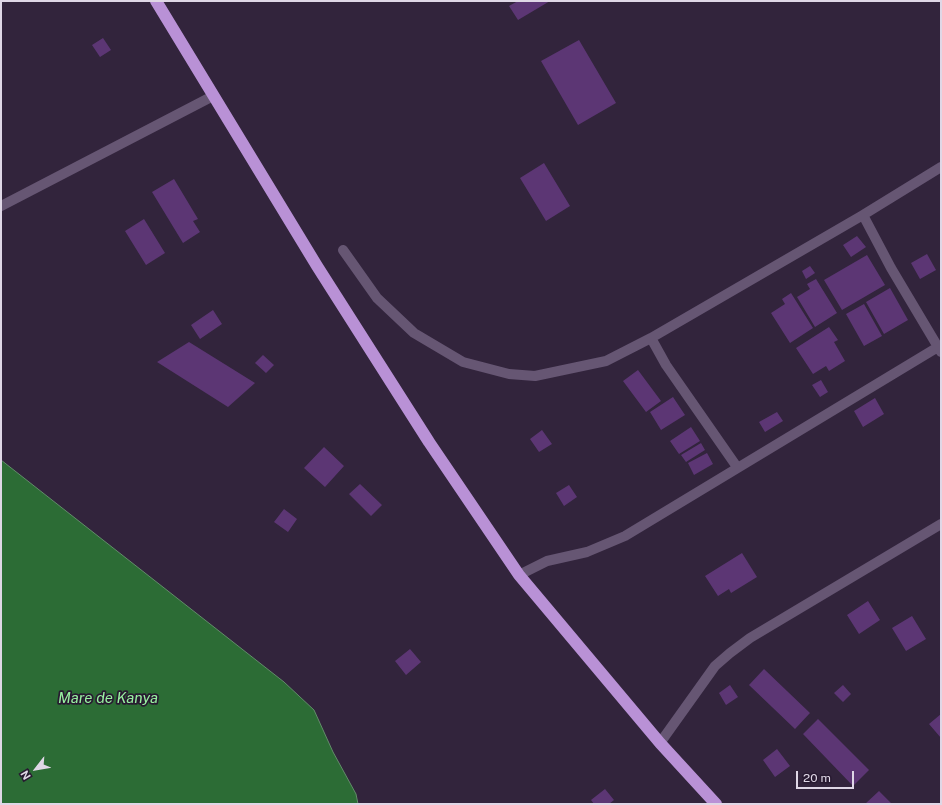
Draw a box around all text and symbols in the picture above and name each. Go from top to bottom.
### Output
water label: Mare de Kanya [58,689,158,707]
north arrow [16,749,56,789]
scale bar [798,763,856,789]
text: N [18,768,33,782]
text: 20 m [803,771,831,785]

